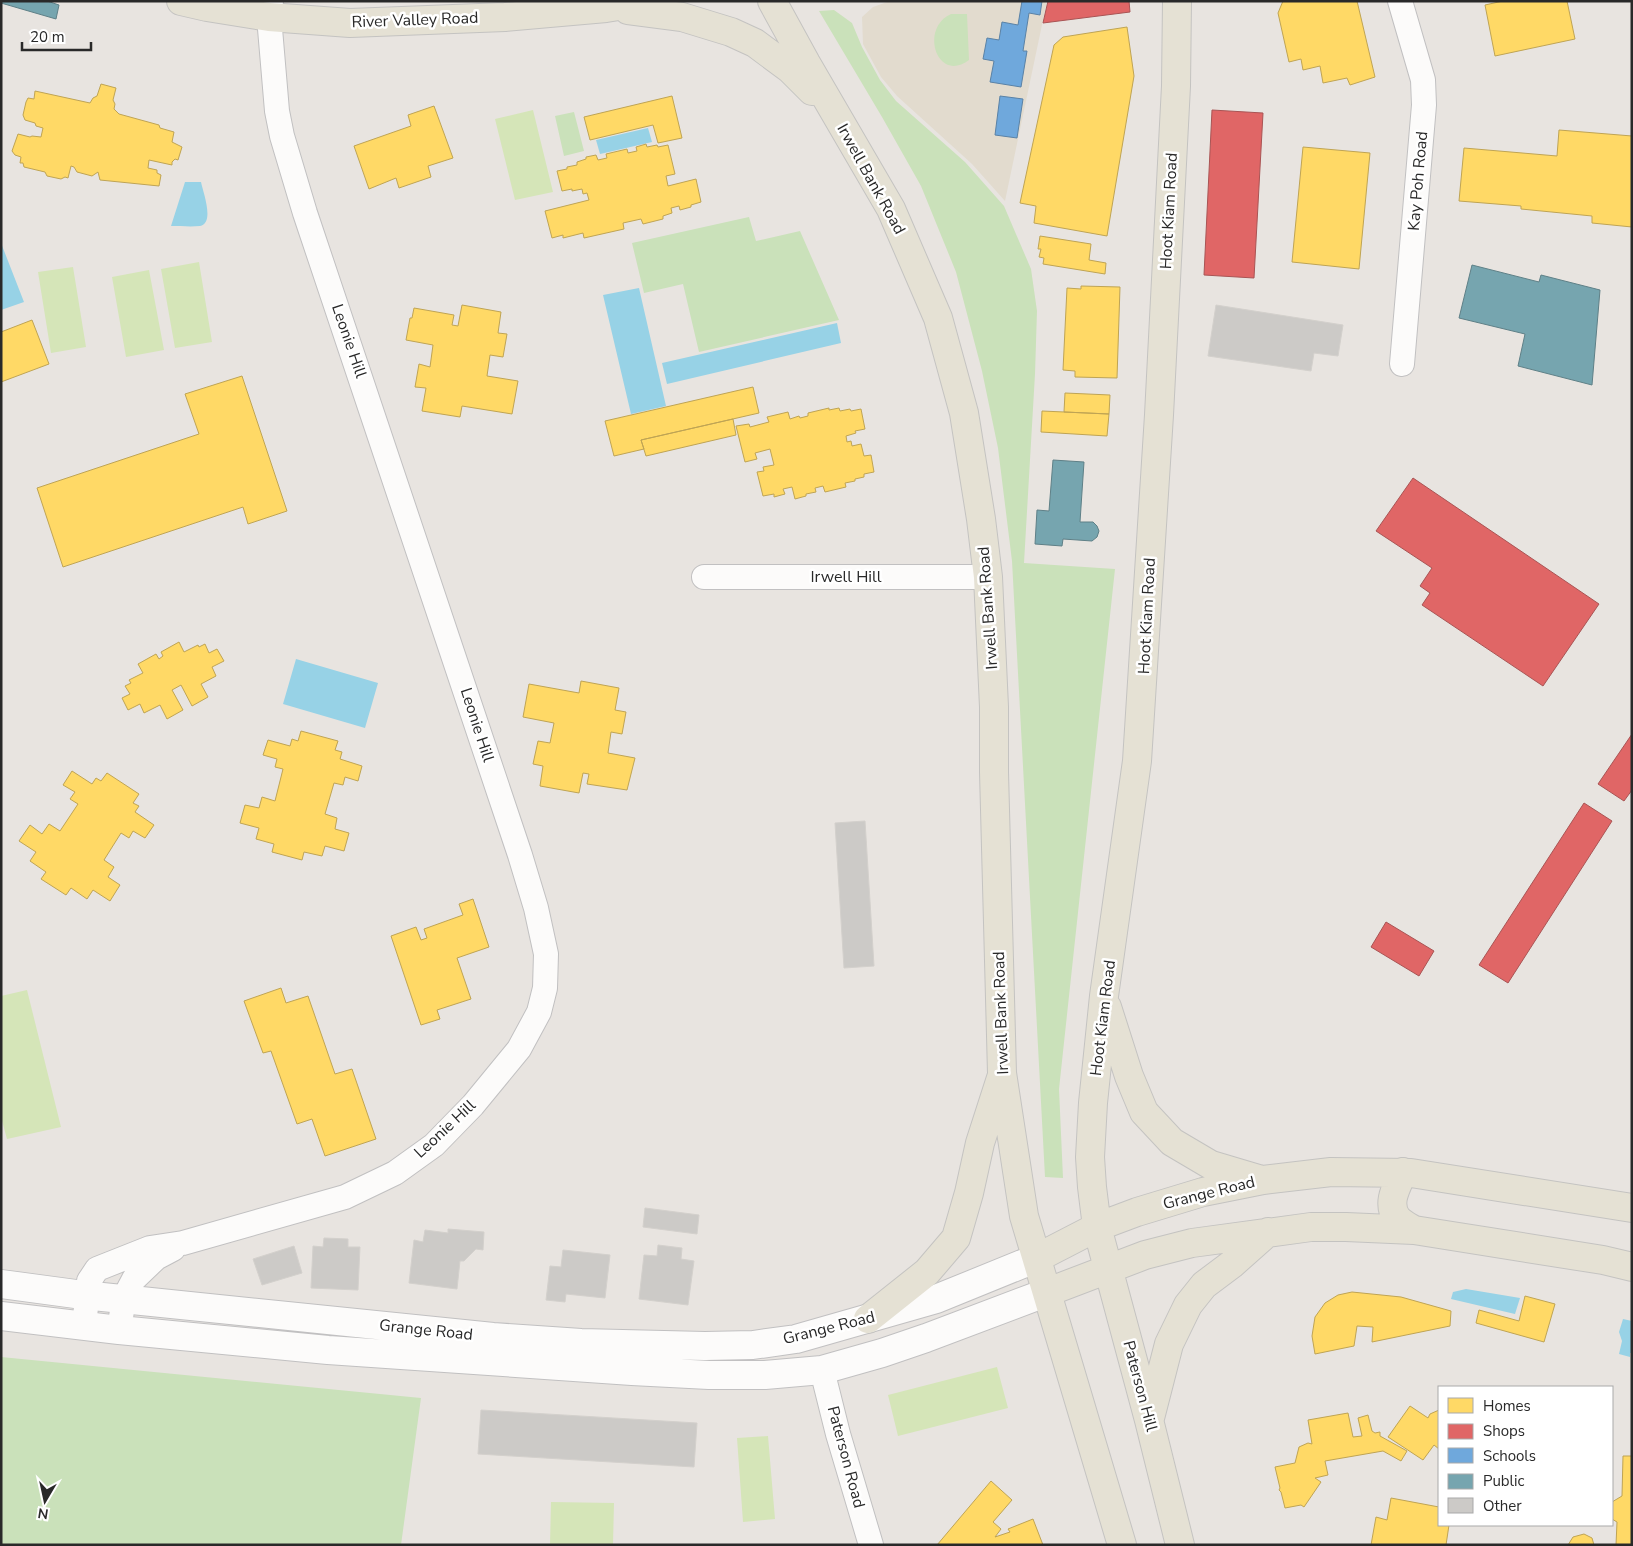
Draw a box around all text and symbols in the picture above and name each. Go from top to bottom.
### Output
street label: River Valley Road [351,7,479,33]
scale bar [22,20,91,52]
text: 20 m [30,27,65,47]
street label: Irwell Bank Road [831,120,911,238]
street label: Kay Poh Road [1403,130,1433,232]
street label: Hoot Kiam Road [1155,152,1183,270]
street label: Leonie Hill [326,301,372,381]
street label: Irwell Bank Road [973,546,1003,670]
street label: Hoot Kiam Road [1133,557,1161,675]
street label: Irwell Hill [810,566,882,588]
street label: Leonie Hill [455,685,499,765]
street label: Irwell Bank Road [988,951,1014,1075]
street label: Hoot Kiam Road [1085,959,1121,1077]
street label: Leonie Hill [409,1095,481,1163]
street label: Grange Road [1161,1171,1257,1215]
street label: Grange Road [781,1306,877,1350]
street label: Grange Road [378,1314,474,1346]
street label: Paterson Hill [1117,1338,1163,1434]
legend [1438,1386,1613,1526]
text: Homes [1483,1396,1531,1416]
street label: Paterson Road [822,1403,870,1511]
text: Shops [1483,1421,1525,1441]
text: Schools [1483,1446,1536,1466]
text: Public [1483,1471,1524,1491]
north arrow [20,1476,70,1526]
text: Other [1483,1496,1522,1516]
text: N [36,1503,50,1524]

